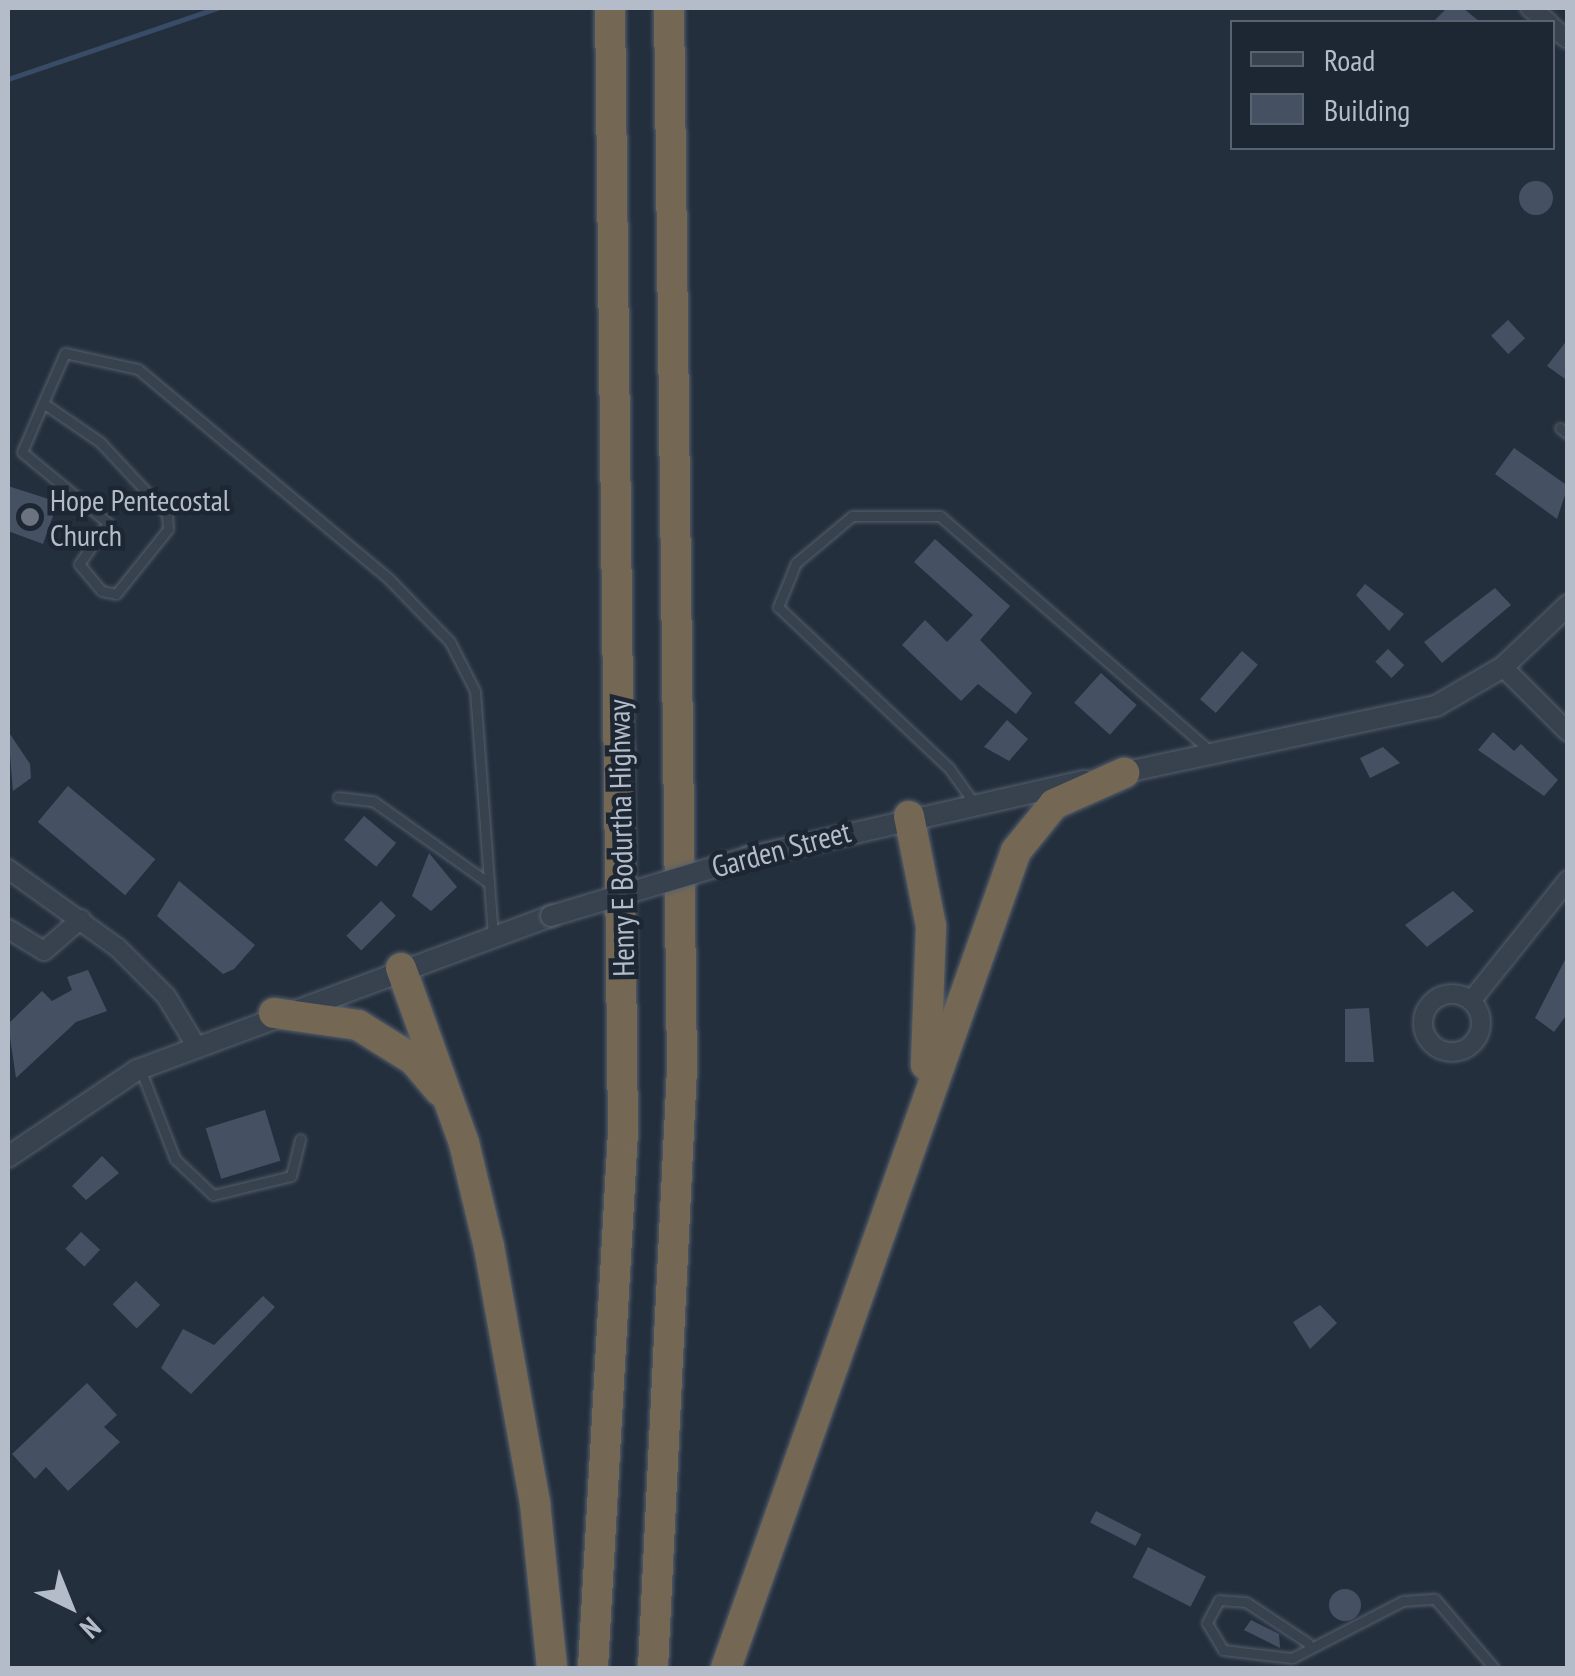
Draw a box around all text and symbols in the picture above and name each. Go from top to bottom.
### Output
legend [1230,20,1555,150]
text: Road [1324,40,1375,79]
text: Building [1324,90,1410,129]
place label: Hope Pentecostal Church [50,482,230,552]
marker: Hope Pentecostal Church [19,506,41,528]
street label: Henry E Bodurtha Highway [601,699,641,977]
street label: Garden Street [708,813,854,885]
north arrow [20,1556,120,1656]
text: N [73,1610,109,1647]

